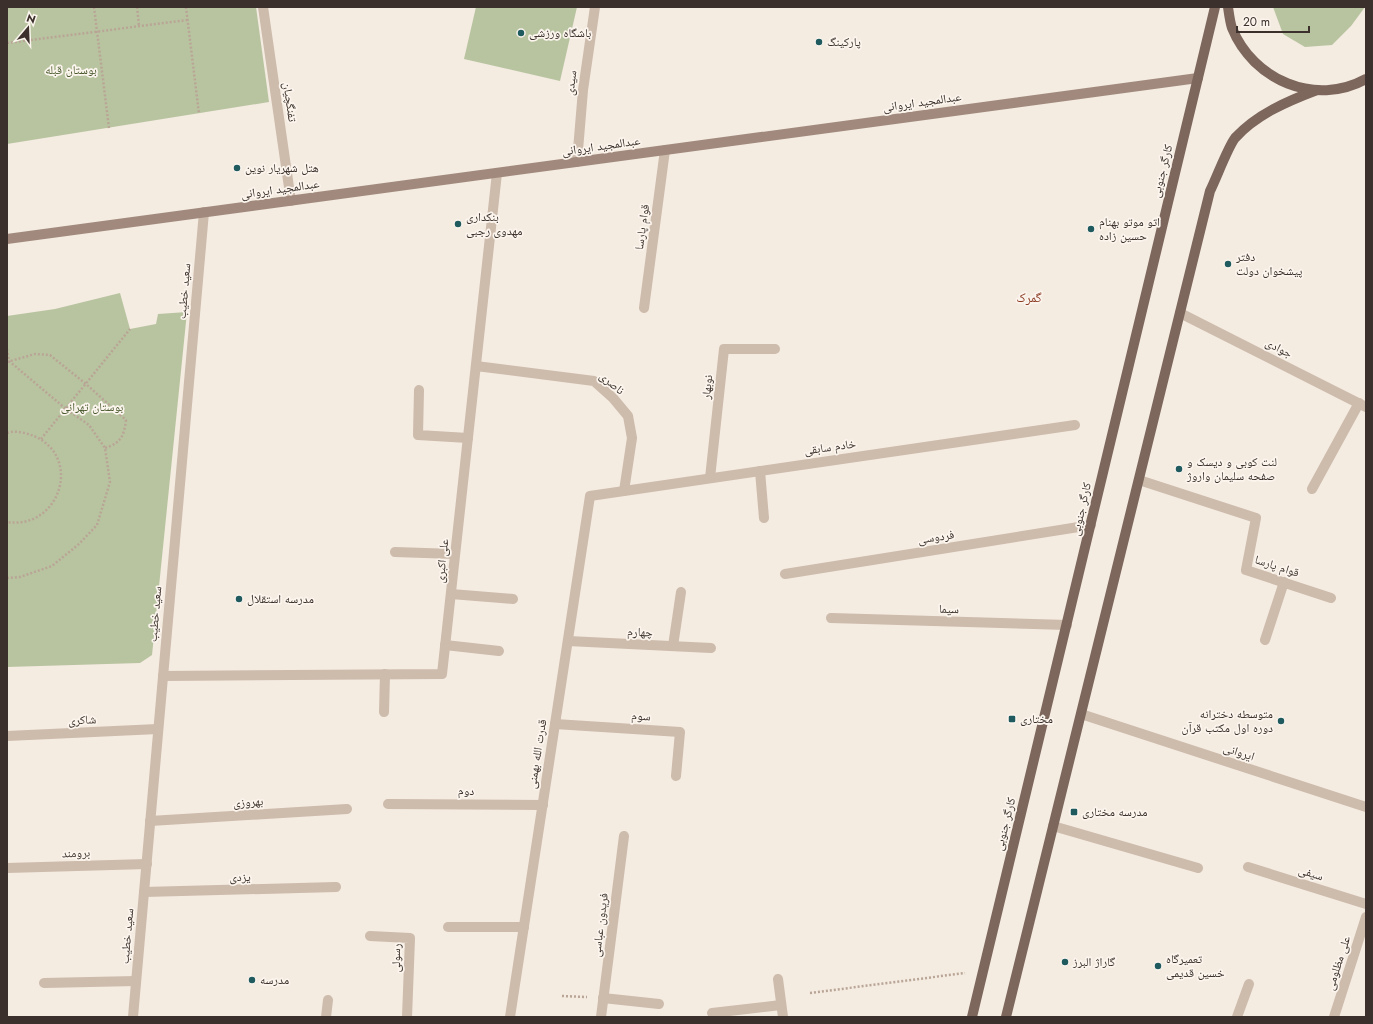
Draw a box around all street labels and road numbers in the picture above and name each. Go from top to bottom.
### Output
street label: سیدی [561,69,581,97]
street label: تفنگچیان [278,81,302,124]
street label: عبدالمجید ایروانی [882,88,962,116]
street label: عبدالمجید ایروانی [561,132,641,160]
street label: کارگر جنوبی [1147,142,1177,200]
street label: عبدالمجید ایروانی [240,175,320,203]
street label: قوام پارسا [630,203,654,251]
street label: سعید خطیب [173,262,195,320]
street label: جوادی [1262,334,1296,363]
street label: ناصری [595,367,629,399]
street label: نوبهار [697,374,717,401]
street label: خادم سابقی [803,434,857,460]
street label: کارگر جنوبی [1066,480,1096,538]
street label: فردوسی [917,525,955,549]
street label: علی اکبری [431,538,453,584]
street label: قوام پارسا [1252,550,1302,582]
street label: سعید خطیب [144,585,166,643]
street label: سیما [939,600,960,618]
street label: چهارم [627,622,654,642]
street label: سوم [631,706,651,726]
street label: شاکری [67,710,97,730]
street label: قدرت الله بهمنی [523,718,551,790]
street label: ایروانی [1221,739,1257,766]
street label: دوم [458,782,474,800]
street label: بهروزی [232,792,264,812]
street label: کارگر جنوبی [990,795,1020,853]
street label: برومند [61,844,91,862]
street label: سیفی [1296,861,1326,885]
street label: یزدی [229,868,251,886]
street label: فریدون عباسی [587,892,613,958]
street label: سعید خطیب [116,907,138,965]
street label: علی مظلومی [1321,934,1355,992]
street label: رسولی [387,943,405,973]

